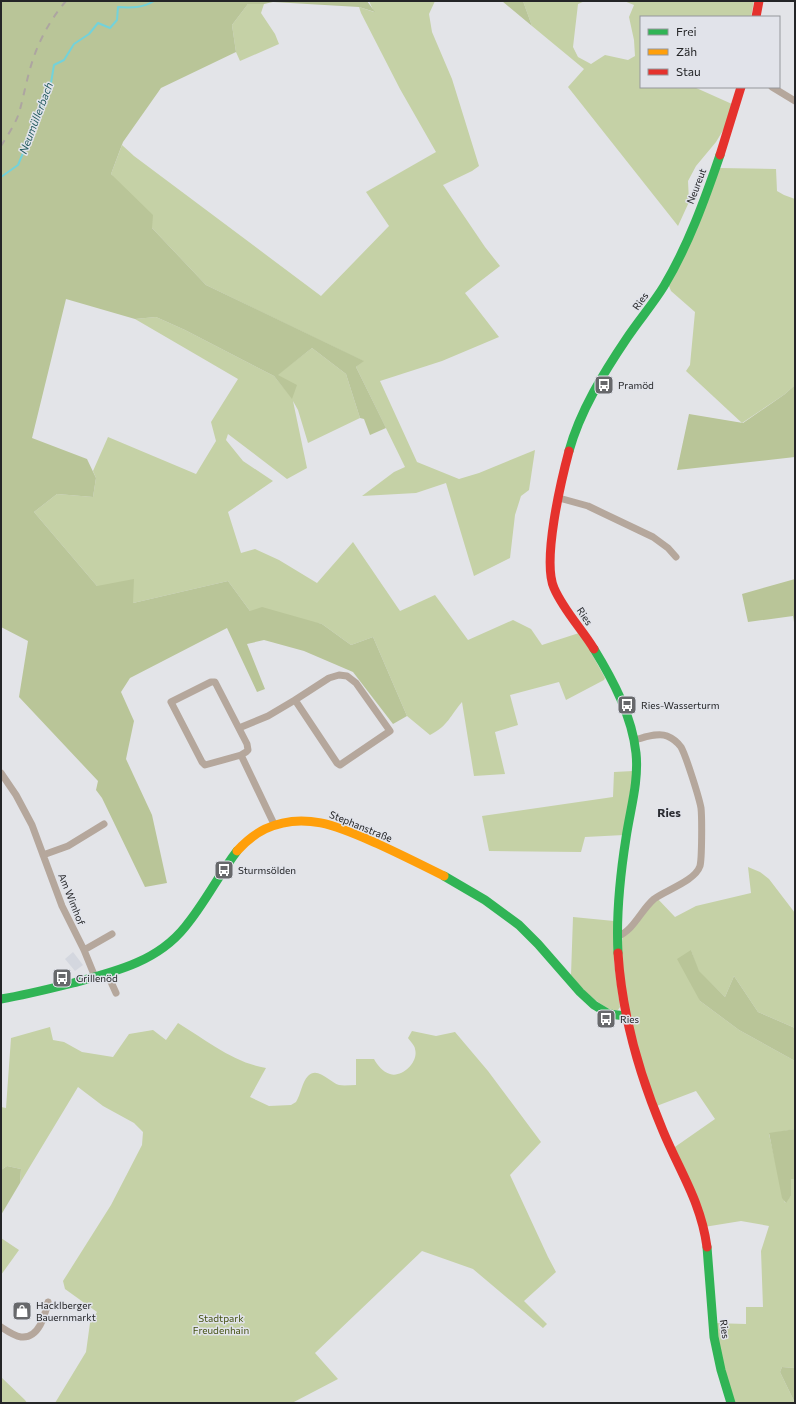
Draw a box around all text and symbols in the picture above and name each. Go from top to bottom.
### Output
legend [640,16,780,88]
text: Frei [676,24,697,38]
text: Zäh [676,44,697,58]
text: Stau [676,64,701,78]
water label: Neumüllerbach [16,80,55,156]
street label: Neureut [684,166,708,206]
street label: Ries [630,289,651,312]
bus stop icon: Pramöd [593,374,615,396]
place label: Pramöd [618,379,654,391]
street label: Ries [575,605,596,628]
bus stop icon: Ries-Wasserturm [616,694,638,716]
place label: Ries-Wasserturm [641,699,719,711]
district label: Ries [657,805,681,819]
street label: Stephanstraße [328,808,394,844]
bus stop icon: Sturmsölden [213,859,235,881]
place label: Sturmsölden [238,864,296,876]
street label: Am Wimhof [56,871,88,927]
bus stop icon: Grillenöd [51,967,73,989]
place label: Grillenöd [76,972,118,984]
bus stop icon: Ries [595,1008,617,1030]
place label: Ries [620,1013,640,1025]
place label: Hacklberger Bauernmarkt [36,1299,96,1323]
shop icon: Hacklberger Bauernmarkt [11,1300,33,1322]
park label: Stadtpark Freudenhain [193,1312,249,1336]
street label: Ries [718,1319,732,1340]

